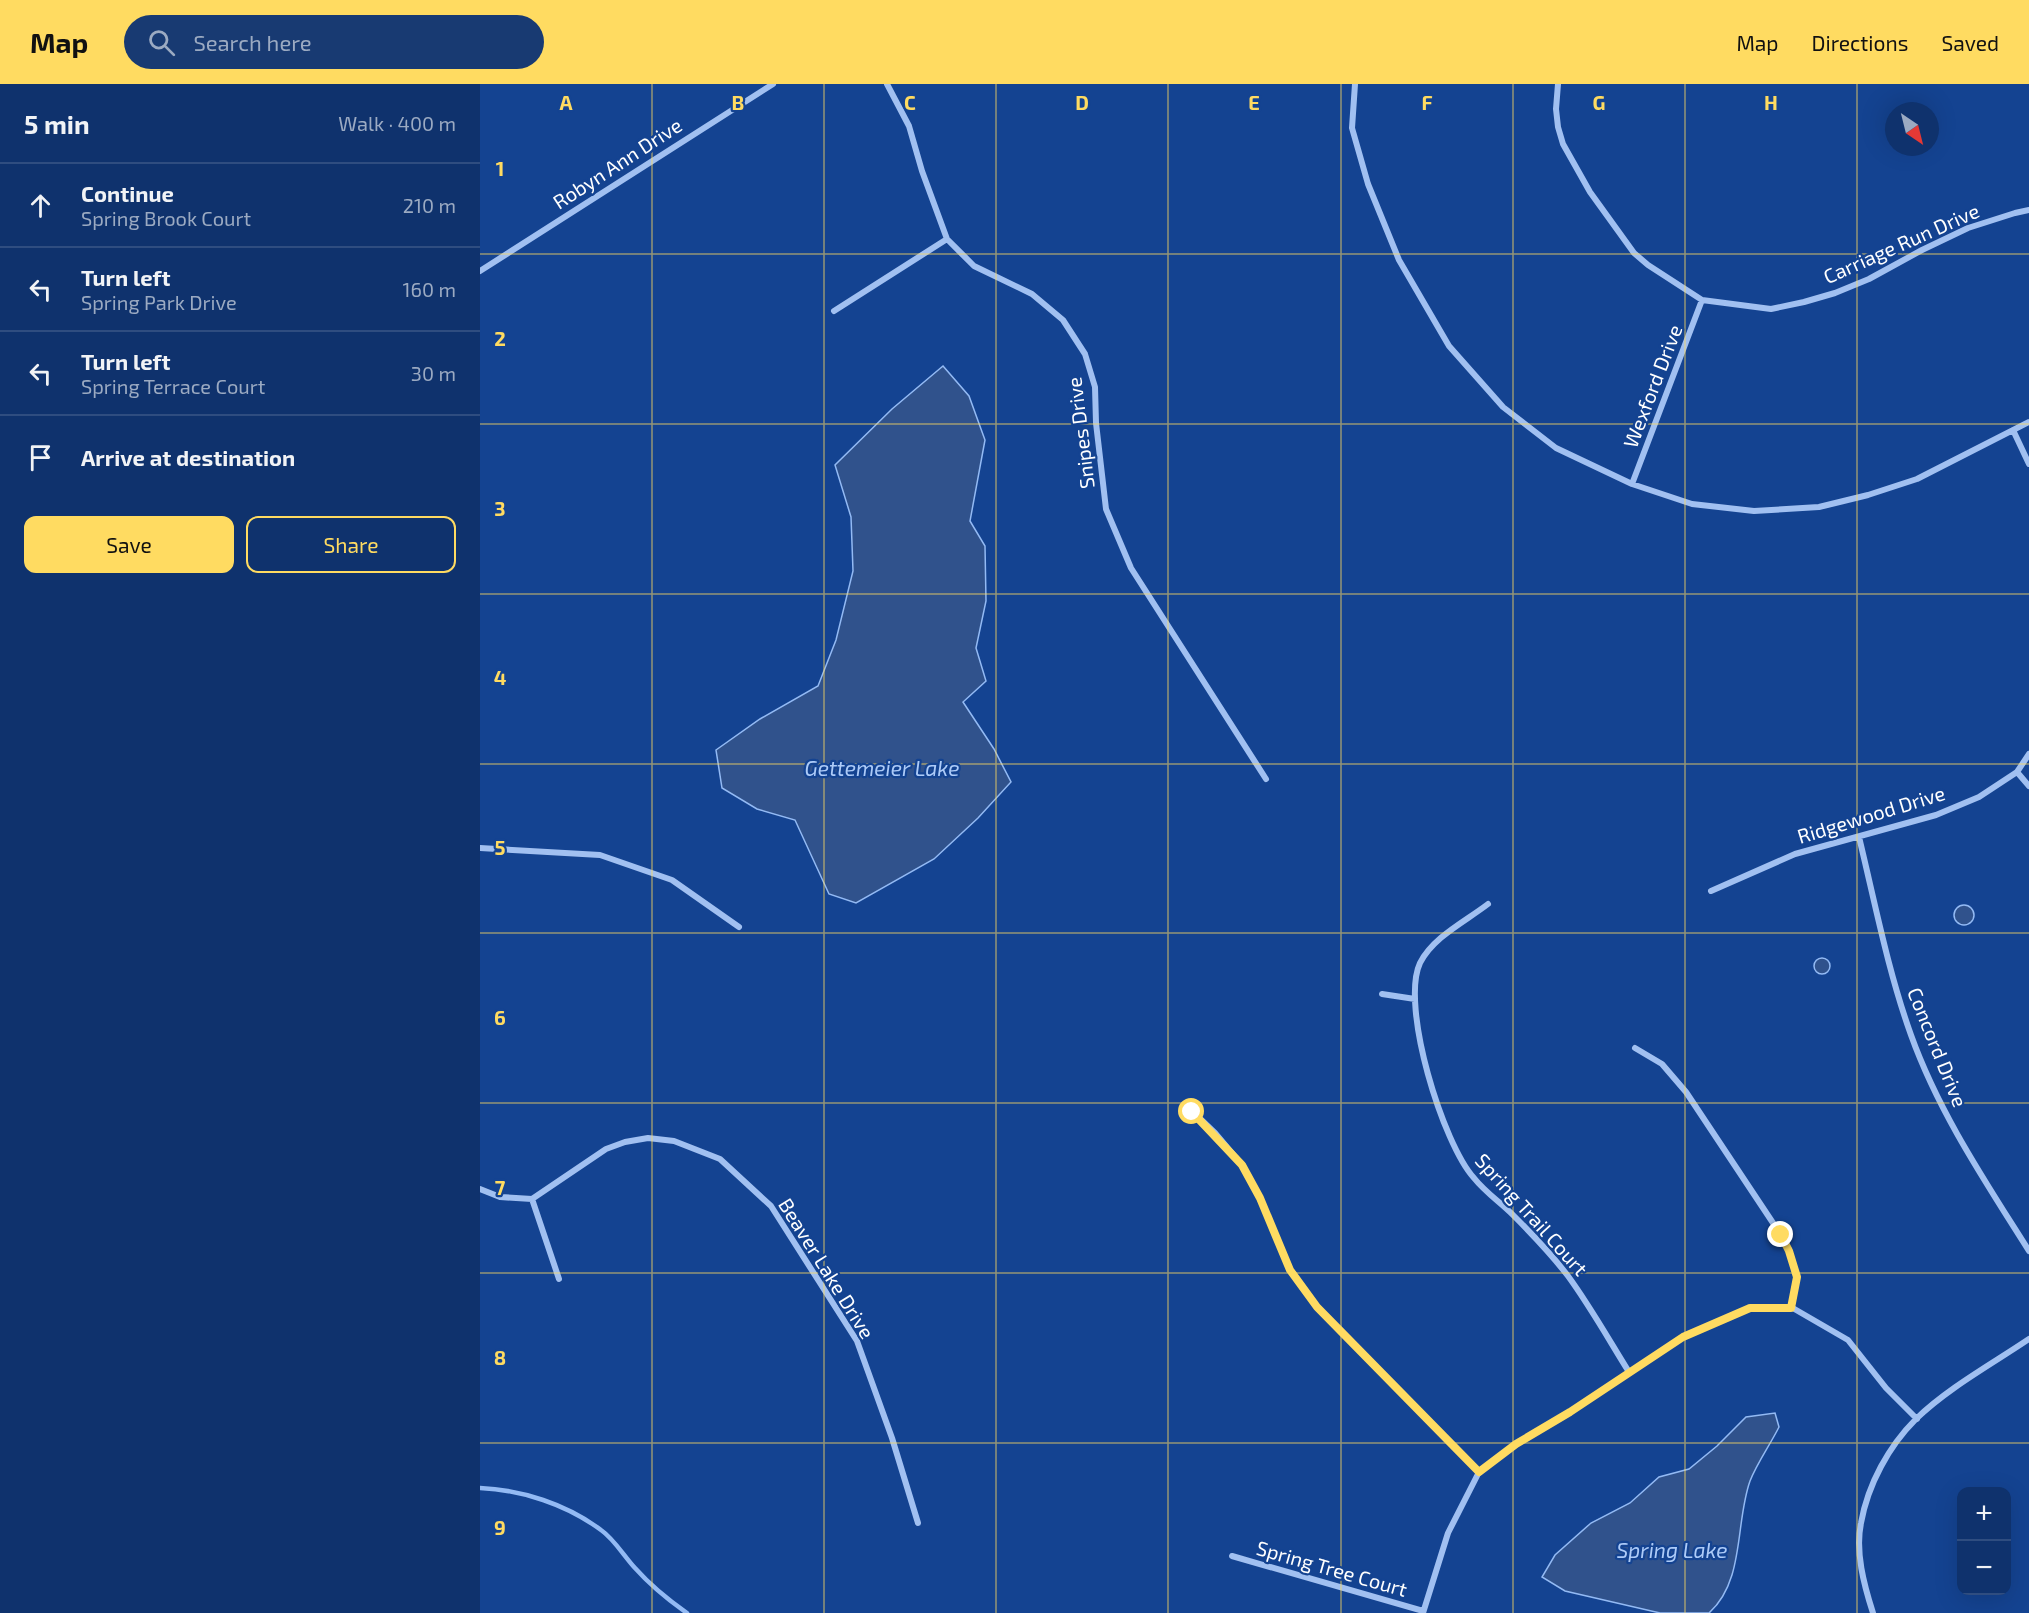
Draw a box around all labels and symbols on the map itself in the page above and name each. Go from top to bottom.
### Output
text: A [559,90,573,114]
text: B [732,90,744,114]
text: C [904,90,916,114]
text: D [1075,90,1089,114]
text: E [1248,90,1260,114]
text: F [1421,90,1433,114]
text: G [1593,90,1605,114]
text: H [1764,90,1778,114]
north arrow [1885,102,1939,156]
street label: Robyn Ann Drive [548,112,686,214]
text: 1 [496,156,504,180]
street label: Carriage Run Drive [1819,198,1983,288]
street label: Wexford Drive [1618,321,1686,451]
text: 2 [494,326,506,350]
street label: Snipes Drive [1061,376,1099,490]
text: 3 [494,496,506,520]
text: 4 [494,665,507,689]
water label: Gettemeier Lake [805,755,959,780]
street label: Ridgewood Drive [1794,780,1948,848]
text: 5 [494,835,506,859]
street label: Concord Drive [1903,984,1973,1110]
text: 6 [494,1005,506,1029]
route start [1178,1098,1204,1124]
street label: Spring Trail Court [1471,1148,1593,1280]
text: 7 [495,1175,506,1199]
street label: Beaver Lake Drive [774,1193,880,1343]
route end [1767,1221,1793,1247]
text: 8 [494,1345,506,1369]
text: 9 [494,1515,506,1539]
street label: Spring Tree Court [1254,1535,1411,1601]
water label: Spring Lake [1616,1537,1728,1562]

